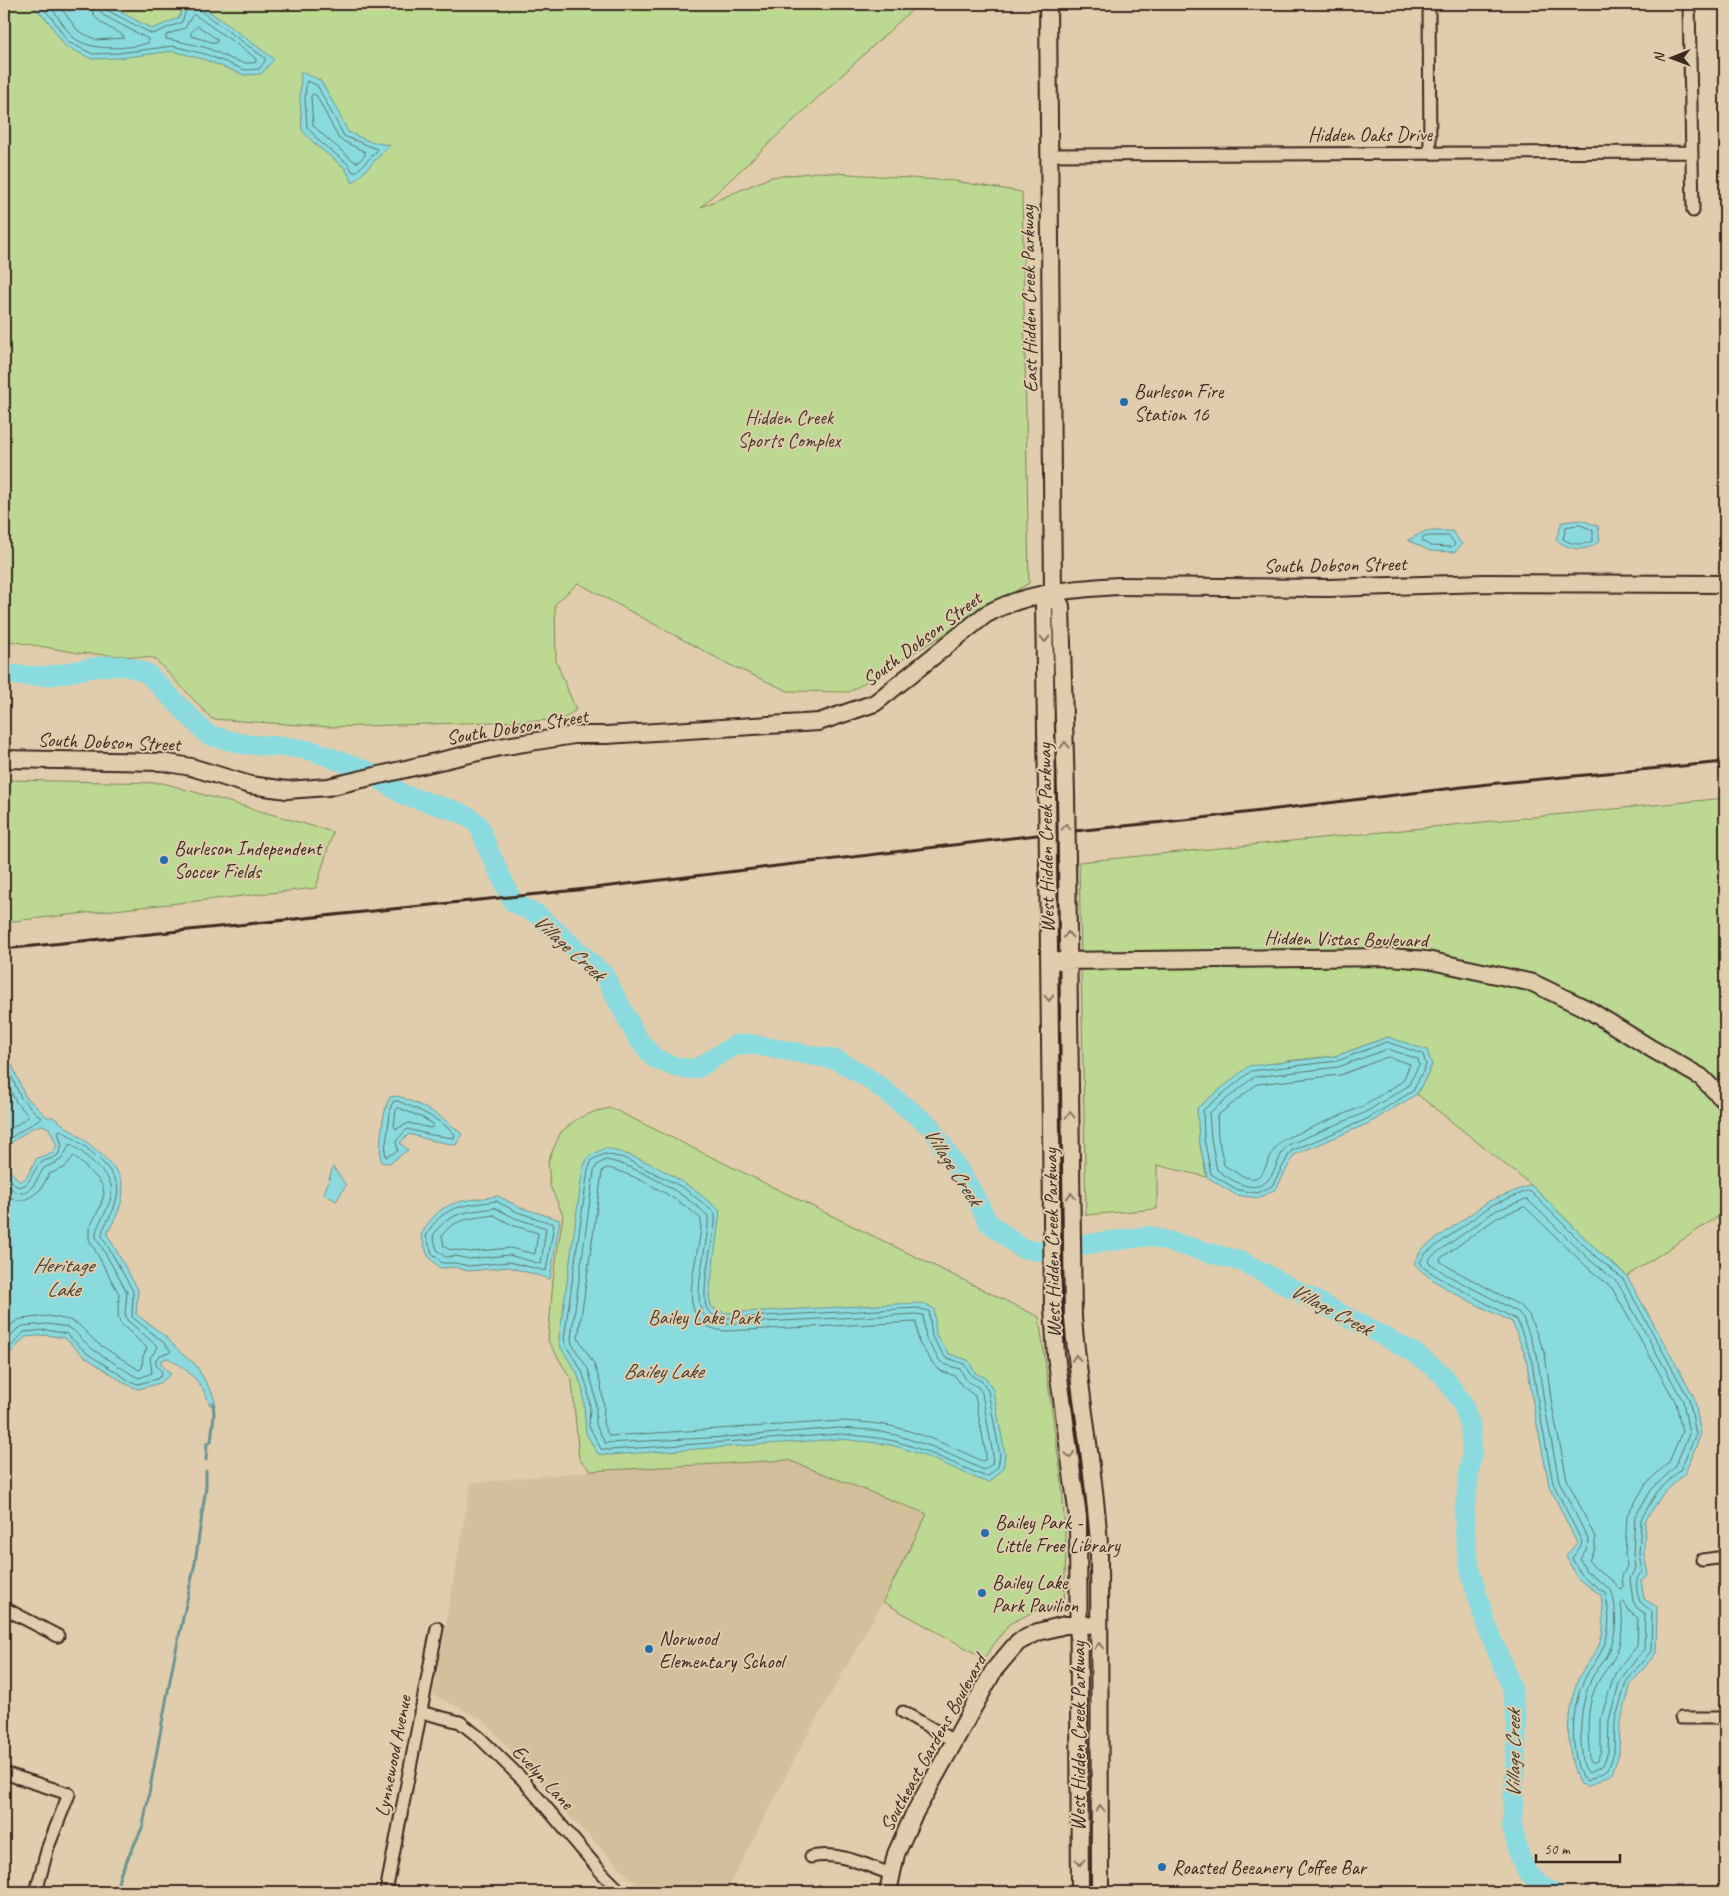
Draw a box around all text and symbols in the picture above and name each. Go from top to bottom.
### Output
north arrow [1646,32,1696,82]
text: N [1651,51,1668,63]
street label: Hidden Oaks Drive [1308,122,1434,147]
street label: East Hidden Creek Parkway [1015,204,1043,393]
place label: Burleson Fire Station 16 [1134,379,1225,427]
marker: Burleson Fire Station 16 [1118,396,1130,408]
park label: Hidden Creek Sports Complex [738,405,843,453]
street label: South Dobson Street [1263,551,1409,579]
street label: South Dobson Street [857,585,988,692]
one-way arrow [1040,636,1050,643]
street label: South Dobson Street [445,703,592,751]
street label: South Dobson Street [37,727,183,757]
one-way arrow [1060,741,1070,748]
street label: West Hidden Creek Parkway [1032,742,1060,933]
one-way arrow [1061,822,1071,830]
place label: Burleson Independent Soccer Fields [174,836,323,884]
marker: Burleson Independent Soccer Fields [158,854,170,866]
water label: Village Creek [528,908,613,988]
street label: Hidden Vistas Boulevard [1264,925,1431,953]
one-way arrow [1063,930,1074,938]
one-way arrow [1044,994,1054,1002]
one-way arrow [1065,1110,1076,1118]
water label: Village Creek [918,1122,990,1213]
street label: West Hidden Creek Parkway [1038,1147,1066,1338]
one-way arrow [1066,1191,1076,1199]
water label: Heritage Lake [33,1252,96,1302]
water label: Village Creek [1286,1277,1379,1343]
park label: Bailey Lake Park [648,1305,761,1330]
one-way arrow [1071,1354,1082,1362]
water label: Bailey Lake [623,1358,706,1384]
one-way arrow [1064,1450,1074,1459]
place label: Bailey Park - Little Free Library [995,1510,1121,1558]
marker: Bailey Park - Little Free Library [979,1527,991,1539]
place label: Bailey Lake Park Pavilion [992,1570,1079,1618]
marker: Bailey Lake Park Pavilion [976,1587,988,1599]
place label: Norwood Elementary School [659,1626,787,1674]
street label: West Hidden Creek Parkway [1066,1640,1091,1831]
one-way arrow [1094,1642,1104,1650]
marker: Norwood Elementary School [643,1643,655,1655]
street label: Southeast Gardens Boulevard [874,1648,993,1836]
street label: Lynnewood Avenue [369,1692,417,1819]
water label: Village Creek [1500,1707,1526,1798]
street label: Evelyn Lane [507,1739,580,1816]
one-way arrow [1095,1804,1105,1812]
scale bar [1536,1831,1620,1863]
text: 50 m [1544,1840,1571,1859]
place label: Roasted Beeanery Coffee Bar [1172,1855,1368,1880]
one-way arrow [1075,1858,1085,1866]
marker: Roasted Beeanery Coffee Bar [1156,1861,1168,1873]

